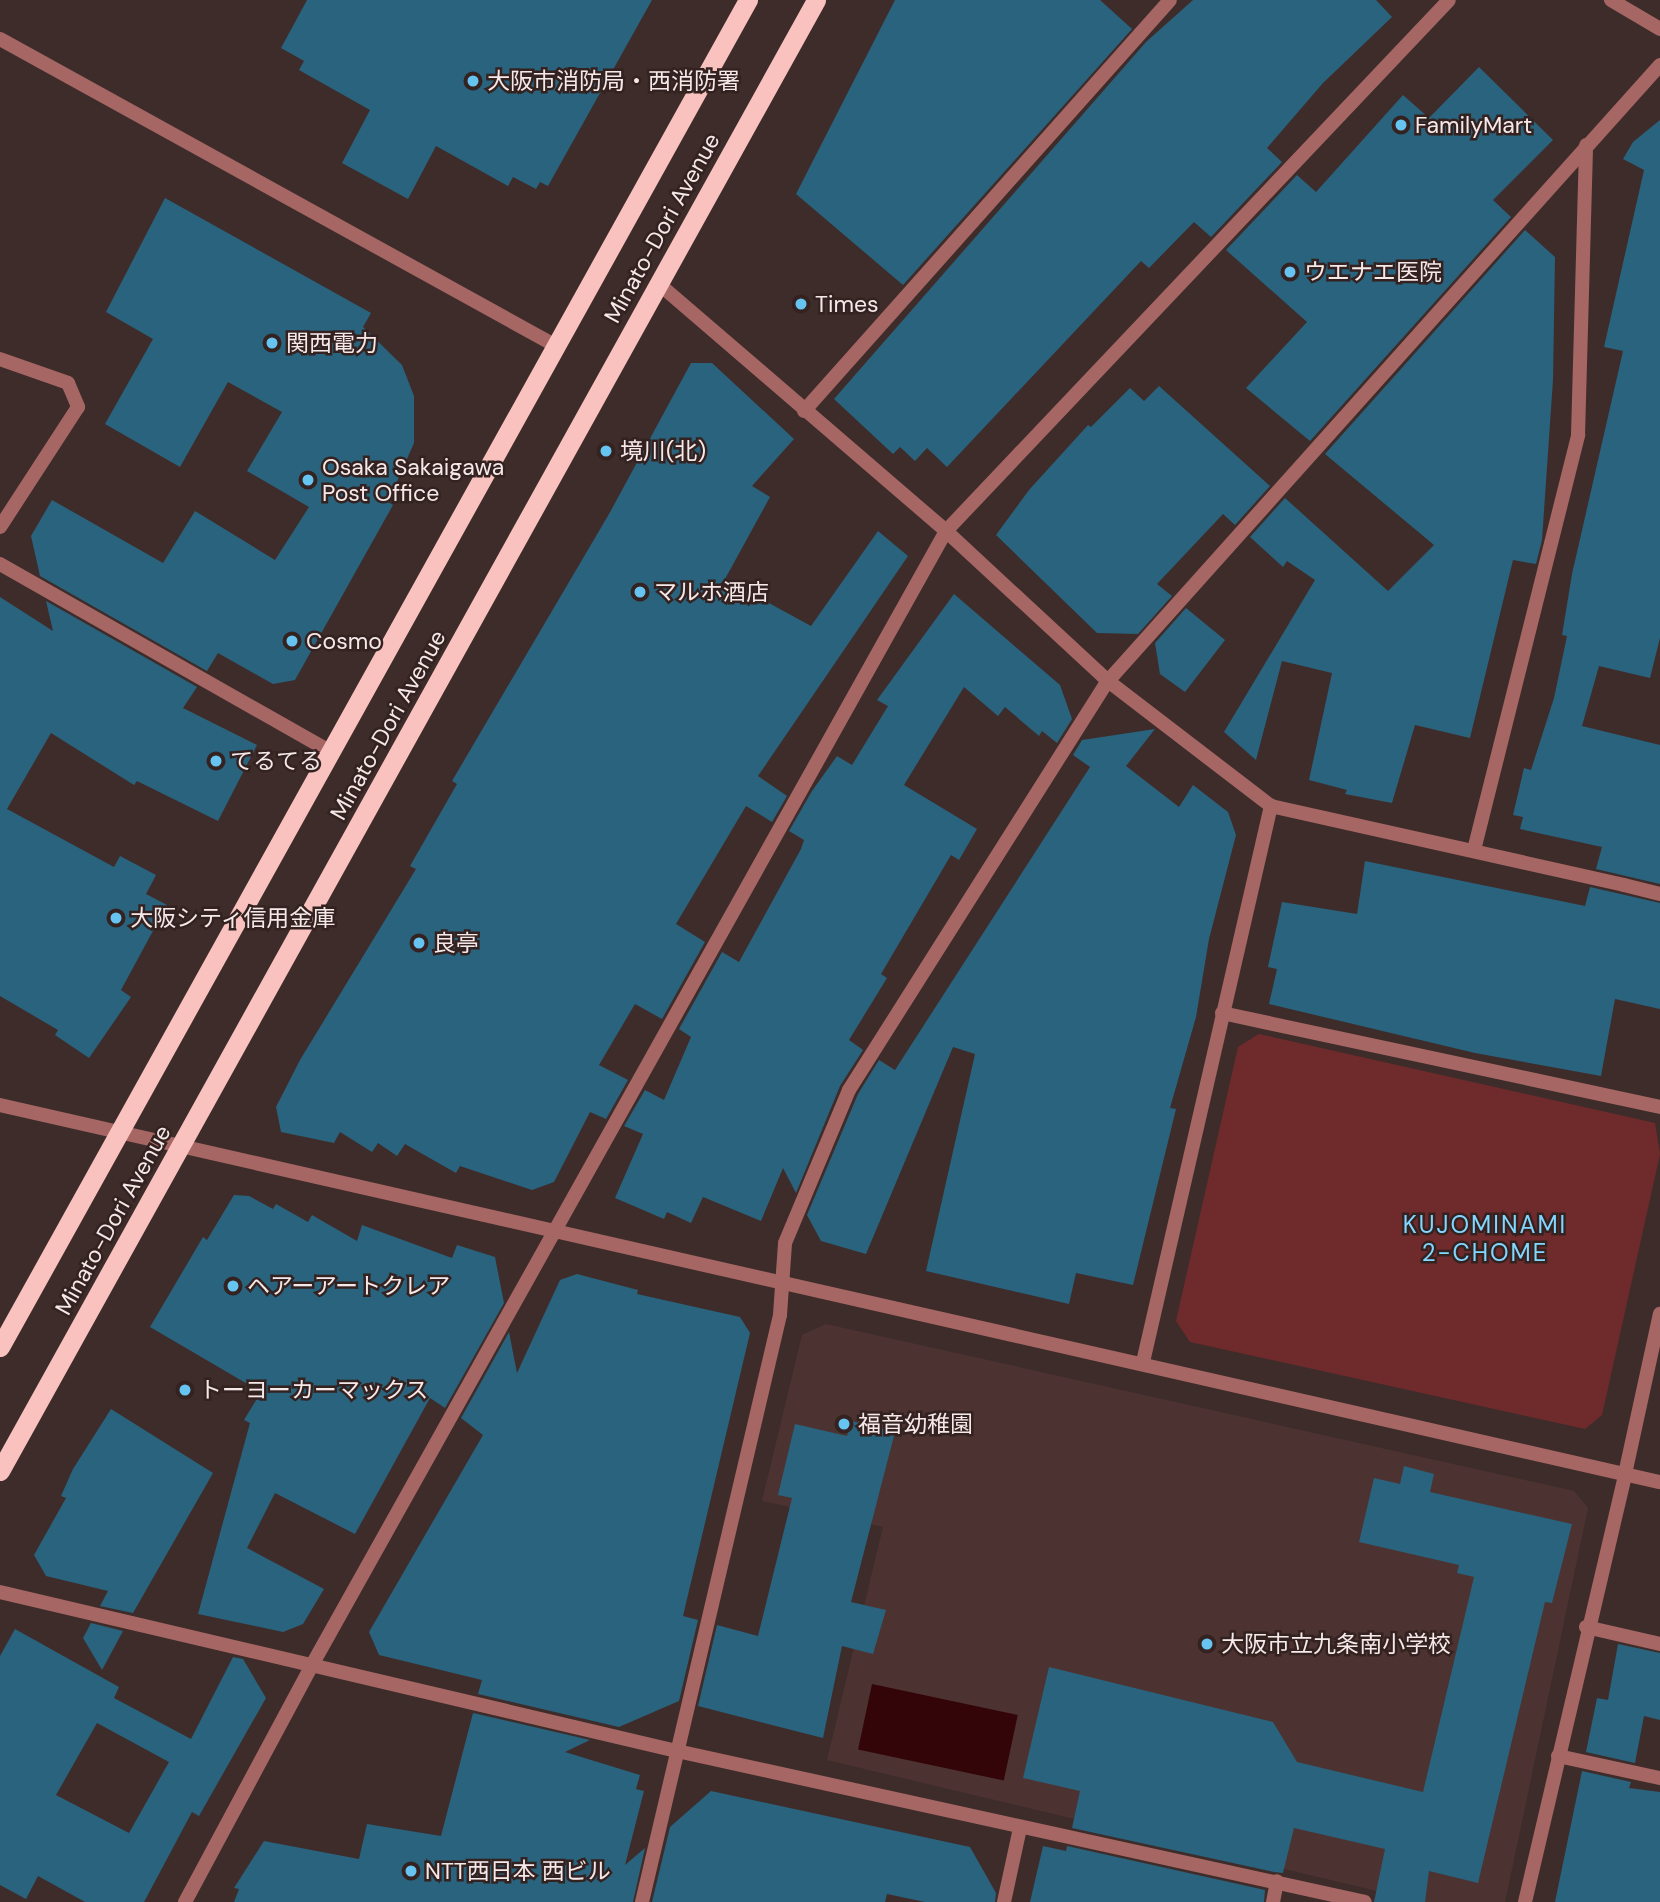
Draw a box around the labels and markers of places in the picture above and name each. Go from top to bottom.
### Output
place label: 大阪市消防局・西消防署 [487,67,740,95]
marker: 大阪市消防局・西消防署 [465,73,481,89]
place label: FamilyMart [1415,111,1532,139]
marker: FamilyMart [1393,117,1409,133]
place label: ウエナエ医院 [1304,258,1442,286]
marker: ウエナエ医院 [1282,264,1298,280]
place label: Times [815,290,879,318]
marker: Times [793,296,809,312]
place label: 関西電力 [286,329,378,357]
marker: 関西電力 [264,335,280,351]
place label: 境川(北) [620,437,706,465]
marker: 境川(北) [598,443,614,459]
place label: Osaka Sakaigawa Post Office [322,453,504,507]
marker: Osaka Sakaigawa Post Office [300,472,316,488]
place label: マルホ酒店 [654,578,769,606]
marker: マルホ酒店 [632,584,648,600]
place label: Cosmo [306,627,382,655]
marker: Cosmo [284,633,300,649]
place label: てるてる [230,747,322,775]
marker: てるてる [208,753,224,769]
place label: 大阪シティ信用金庫 [130,904,337,932]
marker: 大阪シティ信用金庫 [108,910,124,926]
place label: 良亭 [433,929,479,957]
marker: 良亭 [411,935,427,951]
place label: ヘアーアートクレア [247,1272,451,1300]
marker: ヘアーアートクレア [225,1278,241,1294]
place label: トーヨーカーマックス [199,1376,429,1404]
marker: トーヨーカーマックス [177,1382,193,1398]
place label: 福音幼稚園 [858,1410,973,1438]
marker: 福音幼稚園 [836,1416,852,1432]
place label: 大阪市立九条南小学校 [1221,1630,1451,1658]
marker: 大阪市立九条南小学校 [1199,1636,1215,1652]
place label: NTT西日本 西ビル [425,1857,611,1885]
marker: NTT西日本 西ビル [403,1863,419,1879]

